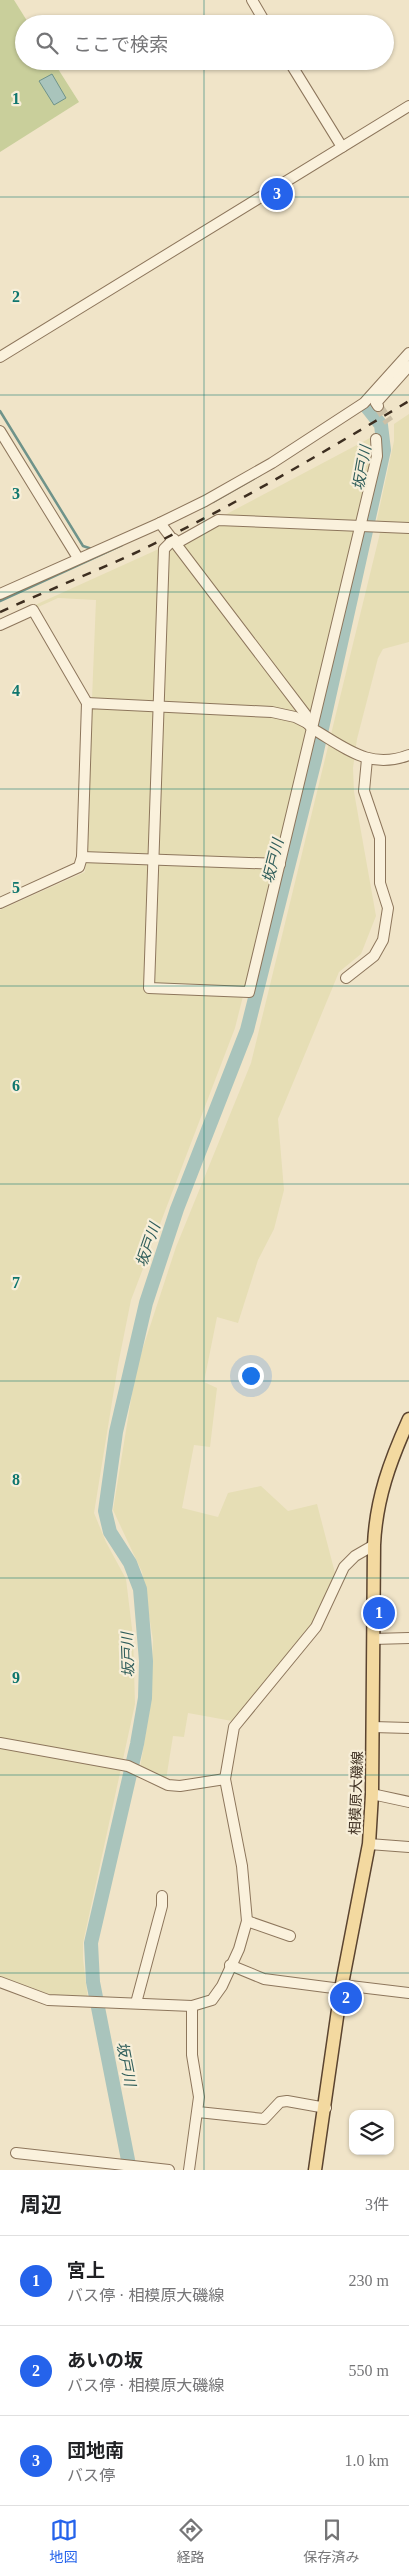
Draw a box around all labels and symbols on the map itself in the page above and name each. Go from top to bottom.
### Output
text: 1 [12,90,20,107]
pin: 3 [261,175,293,213]
text: 2 [12,288,20,305]
water label: 坂戸川 [350,442,374,492]
text: 3 [12,485,20,502]
text: 4 [12,682,20,699]
water label: 坂戸川 [260,835,287,885]
text: 5 [12,879,20,896]
text: 6 [12,1077,20,1094]
water label: 坂戸川 [133,1219,164,1269]
text: 7 [12,1274,20,1291]
your location [238,1363,264,1389]
text: 8 [12,1471,20,1488]
pin: 1 [363,1594,395,1632]
water label: 坂戸川 [119,1630,137,1678]
text: 9 [12,1669,20,1686]
street label: 相模原大磯線 [348,1751,365,1835]
pin: 2 [330,1979,362,2017]
water label: 坂戸川 [114,2040,139,2090]

